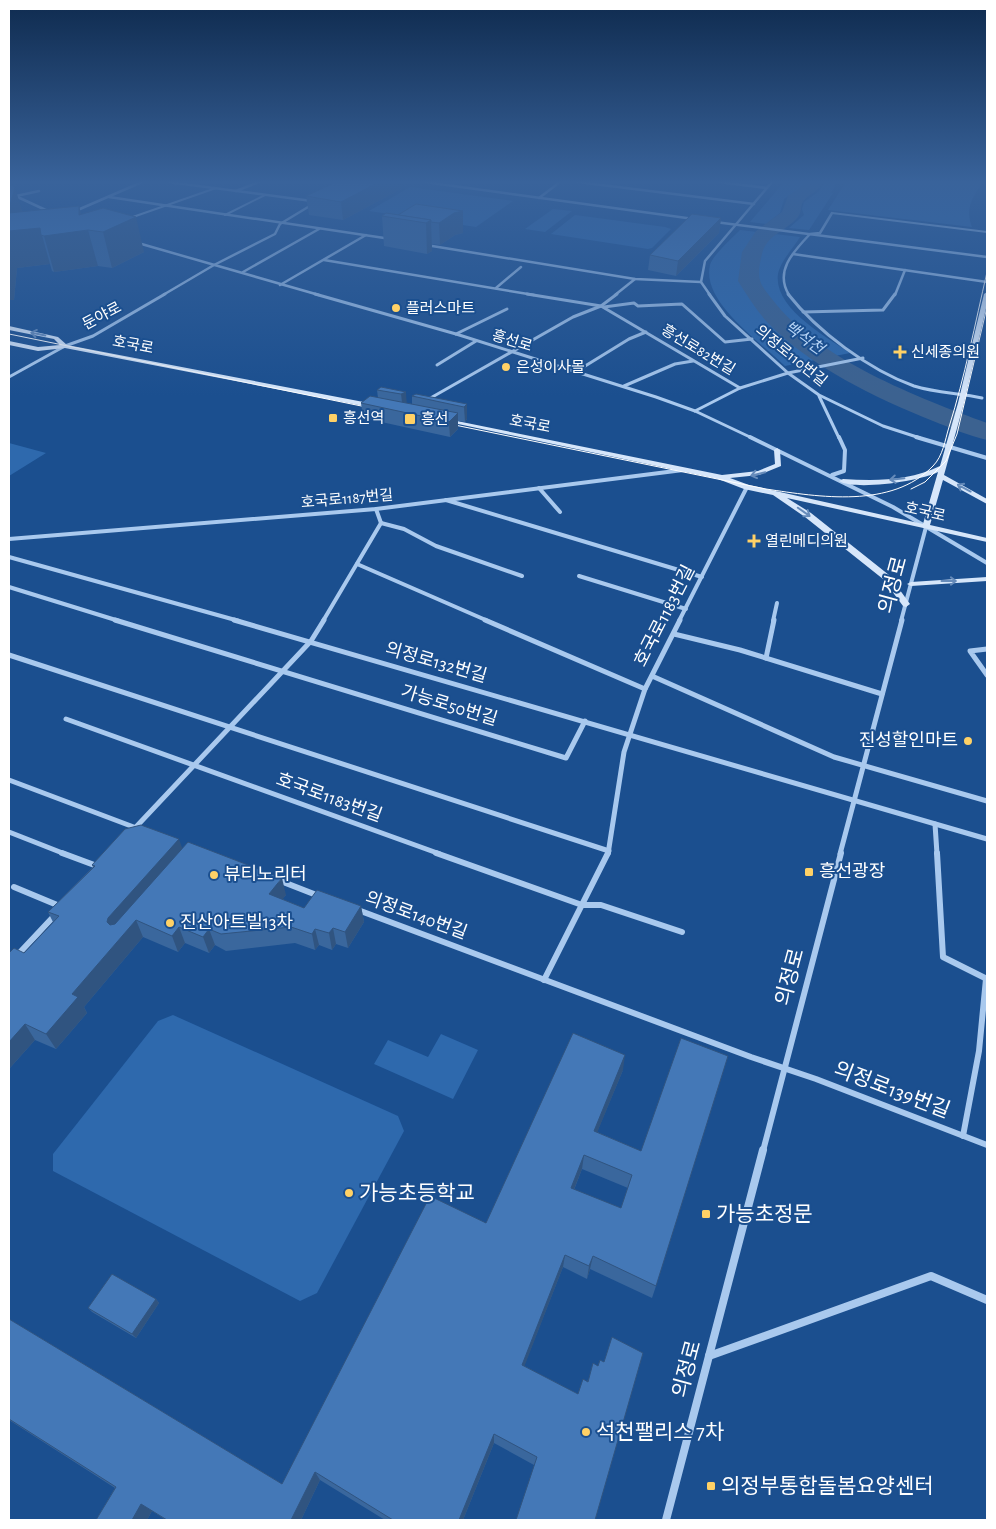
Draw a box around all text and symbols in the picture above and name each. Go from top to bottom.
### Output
street label: 둔야로 [80,299,124,332]
place label: 플러스마트 [406,300,475,316]
marker: 플러스마트 [390,302,402,314]
water label: 백석천 [781,318,829,359]
street label: 흥선로82번길 [659,321,738,378]
street label: 의정로110번길 [752,322,830,389]
street label: 흥선로 [490,327,534,354]
one-way arrow [31,329,47,339]
street label: 호국로 [111,334,155,356]
place label: 신세종의원 [911,344,980,360]
marker: 신세종의원 [893,345,907,359]
place label: 은성이사몰 [516,359,585,375]
marker: 은성이사몰 [500,361,512,373]
place label: 흥선역 [343,410,384,426]
place label: 흥선 [421,411,449,427]
marker: 흥선역 [327,412,339,424]
marker: 흥선 [403,412,417,426]
street label: 호국로 [508,413,552,435]
one-way arrow [750,470,766,479]
one-way arrow [889,474,905,484]
one-way arrow [957,483,972,492]
street label: 호국로1187번길 [300,486,394,511]
street label: 호국로 [903,500,947,524]
one-way arrow [797,507,810,518]
place label: 열린메디의원 [765,533,848,549]
marker: 열린메디의원 [747,534,761,548]
street label: 의정로 [874,554,911,616]
street label: 호국로1183번길 [631,562,698,670]
one-way arrow [941,576,957,586]
street label: 의정로132번길 [383,638,489,686]
street label: 가능로50번길 [399,682,500,729]
place label: 진성할인마트 [859,730,958,750]
marker: 진성할인마트 [962,735,974,747]
street label: 호국로1183번길 [274,770,385,825]
place label: 흥선광장 [819,861,885,881]
place label: 뷰티노리터 [224,864,307,884]
marker: 흥선광장 [803,866,815,878]
marker: 뷰티노리터 [208,869,220,881]
street label: 의정로140번길 [363,887,470,943]
place label: 진산아트빌13차 [180,913,293,932]
marker: 진산아트빌13차 [164,917,176,929]
street label: 의정로 [771,946,808,1008]
street label: 의정로139번길 [831,1057,953,1122]
place label: 가능초등학교 [359,1182,475,1204]
marker: 가능초등학교 [343,1187,355,1199]
place label: 가능초정문 [716,1203,813,1225]
marker: 가능초정문 [700,1208,712,1220]
street label: 의정로 [668,1338,705,1400]
place label: 석천팰리스 7차 [596,1421,724,1443]
marker: 석천팰리스 7차 [580,1426,592,1438]
place label: 의정부통합돌봄요양센터 [721,1475,934,1497]
marker: 의정부통합돌봄요양센터 [705,1480,717,1492]

